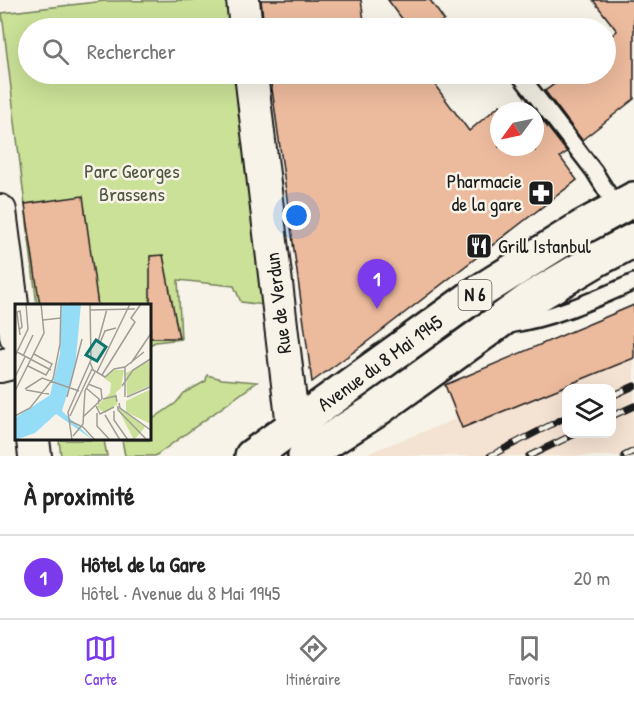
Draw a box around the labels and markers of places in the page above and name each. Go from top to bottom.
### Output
place label: Pharmacie de la gare [447,167,522,217]
pharmacy icon: Pharmacie de la gare [526,178,556,208]
restaurant icon: Grill Istanbul [464,231,494,261]
place label: Grill Istanbul [498,232,591,259]
pin: 1 [358,260,397,309]

